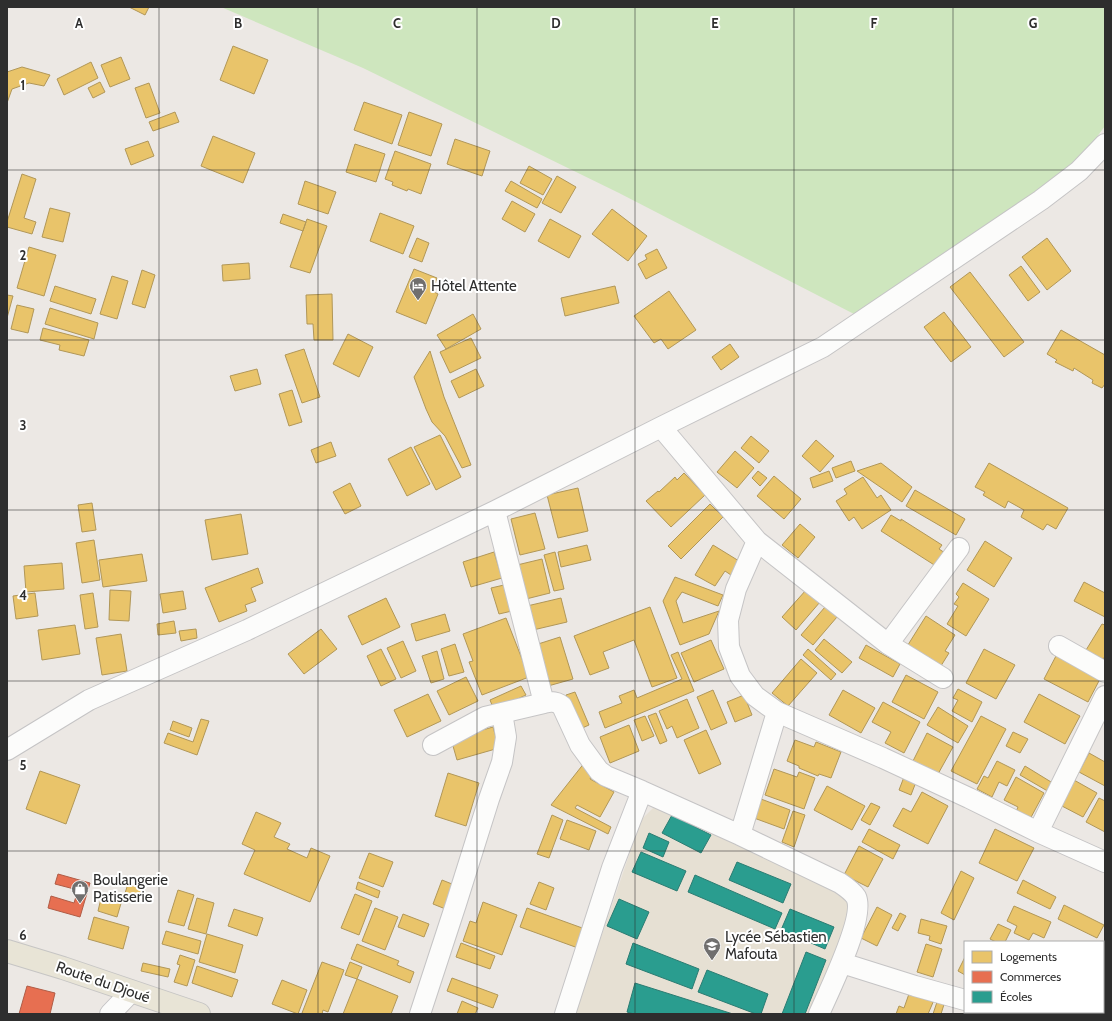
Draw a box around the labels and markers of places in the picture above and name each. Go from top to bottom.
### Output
hotel icon: Hôtel Attente [408,276,428,301]
place label: Hôtel Attente [431,277,517,295]
place label: Boulangerie Patisserie [93,871,168,906]
shop icon: Boulangerie Patisserie [70,879,90,904]
place label: Lycée Sébastien Mafouta [725,928,827,963]
school or university icon: Lycée Sébastien Mafouta [702,936,722,961]

